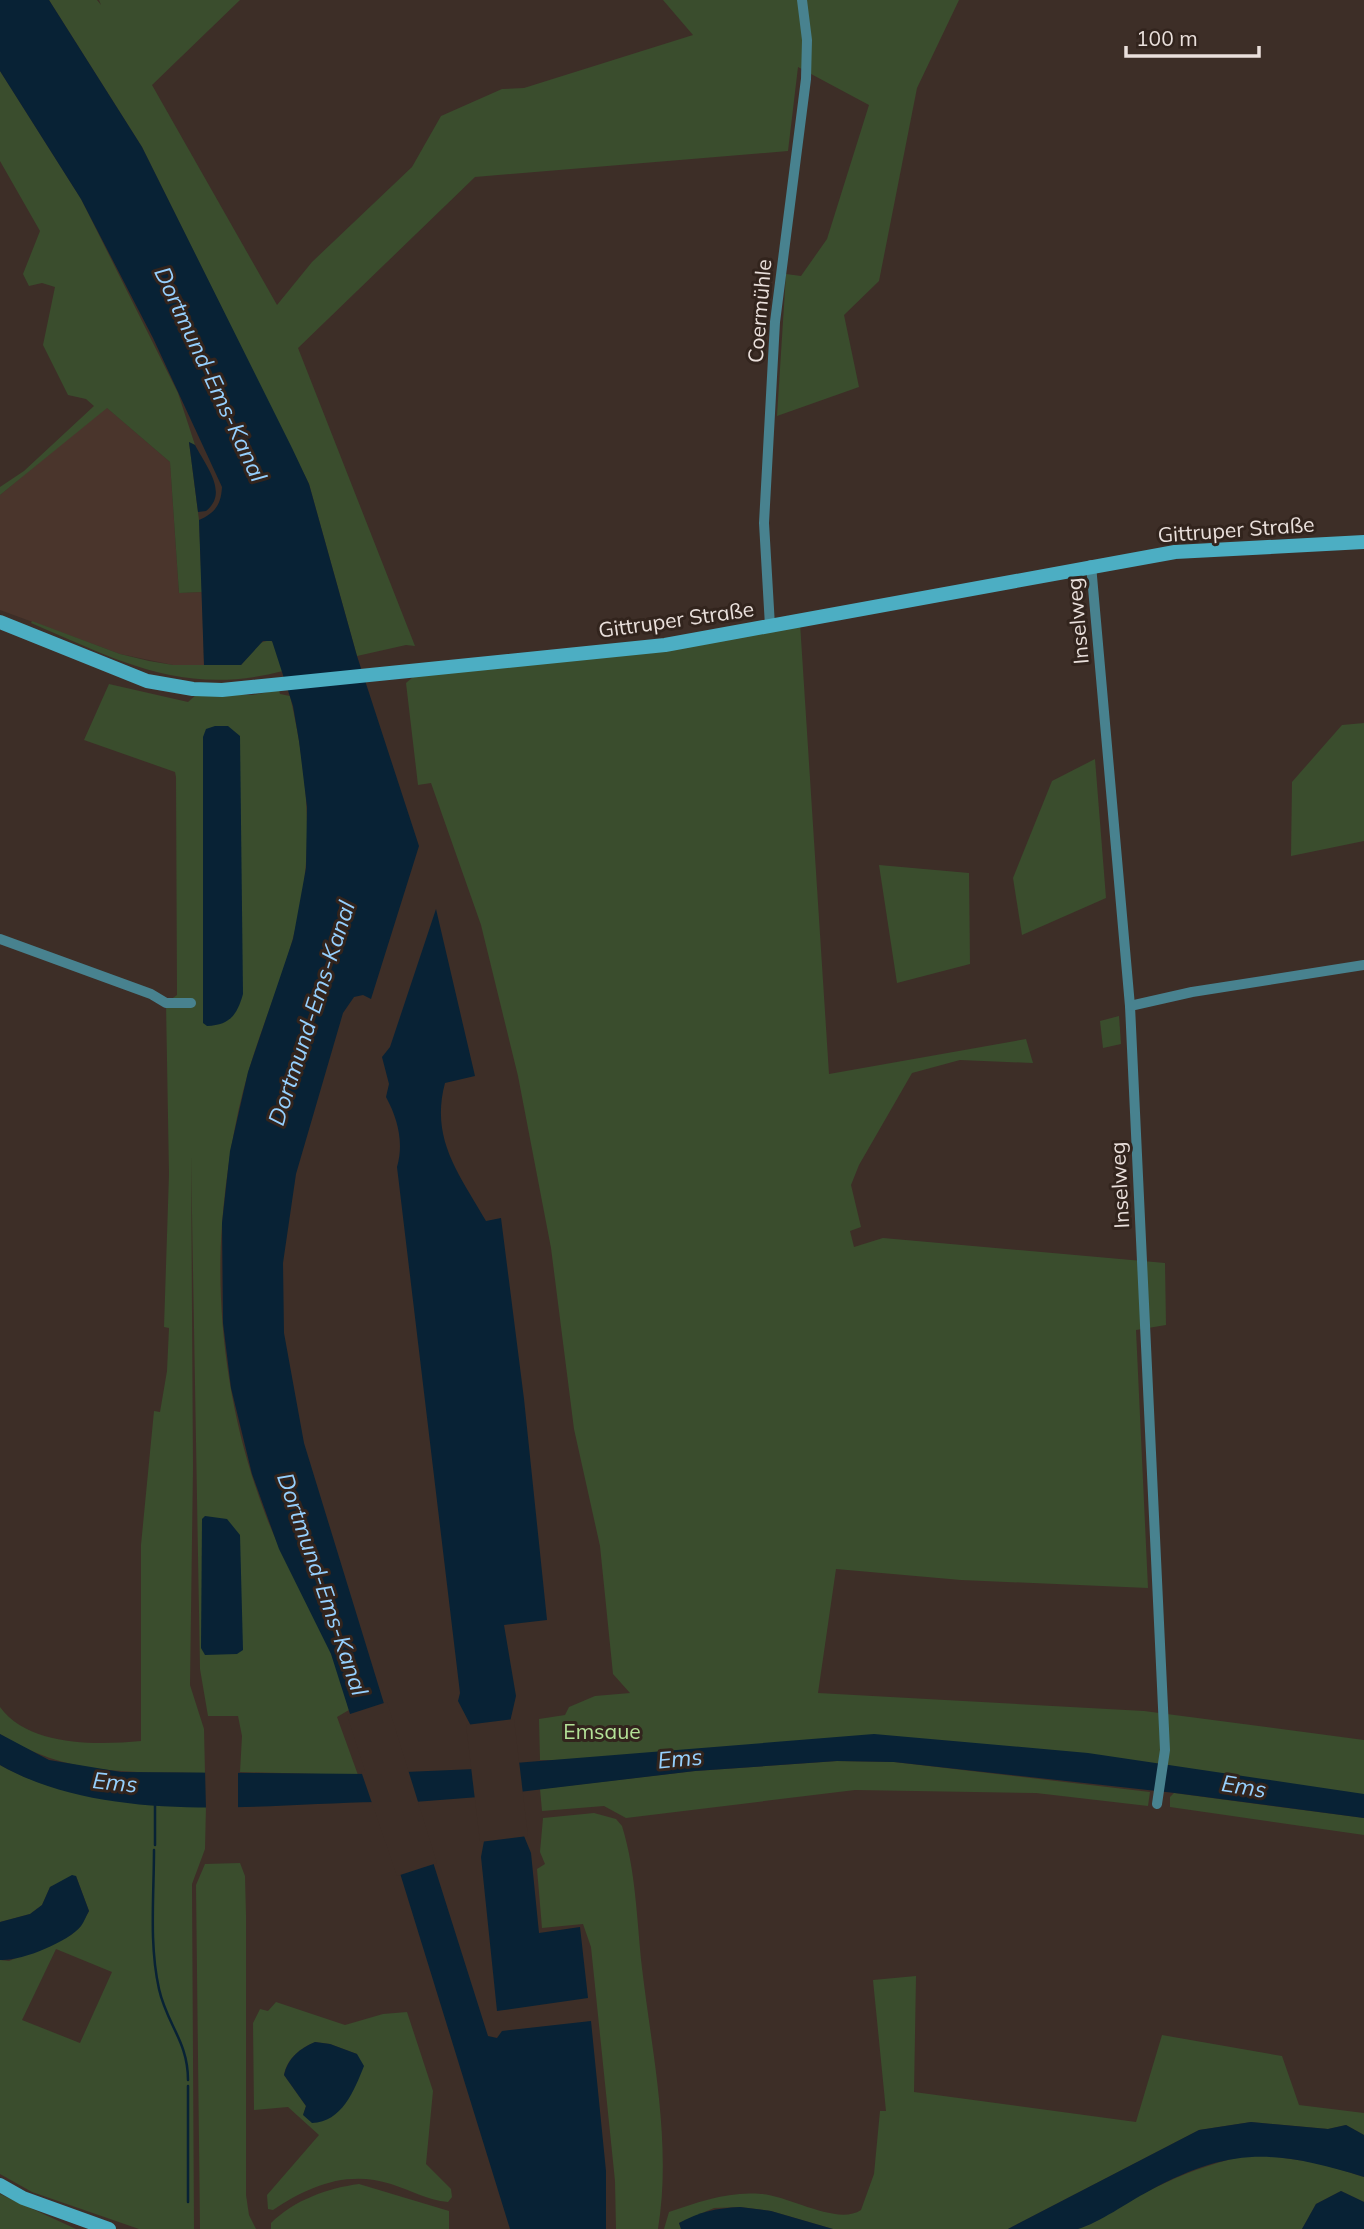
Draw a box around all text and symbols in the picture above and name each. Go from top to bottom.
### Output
scale bar [1126,14,1259,58]
text: 100 m [1136,25,1198,51]
street label: Coermühle [742,258,776,364]
water label: Dortmund-Ems-Kanal [148,262,274,487]
street label: Gittruper Straße [1157,511,1315,547]
street label: Inselweg [1060,577,1094,665]
street label: Gittruper Straße [597,595,755,643]
water label: Dortmund-Ems-Kanal [261,897,361,1129]
street label: Inselweg [1104,1141,1134,1229]
water label: Dortmund-Ems-Kanal [271,1469,375,1700]
park label: Emsaue [563,1718,641,1744]
water label: Ems [656,1742,704,1774]
water label: Ems [91,1765,139,1799]
water label: Ems [1219,1768,1269,1804]

